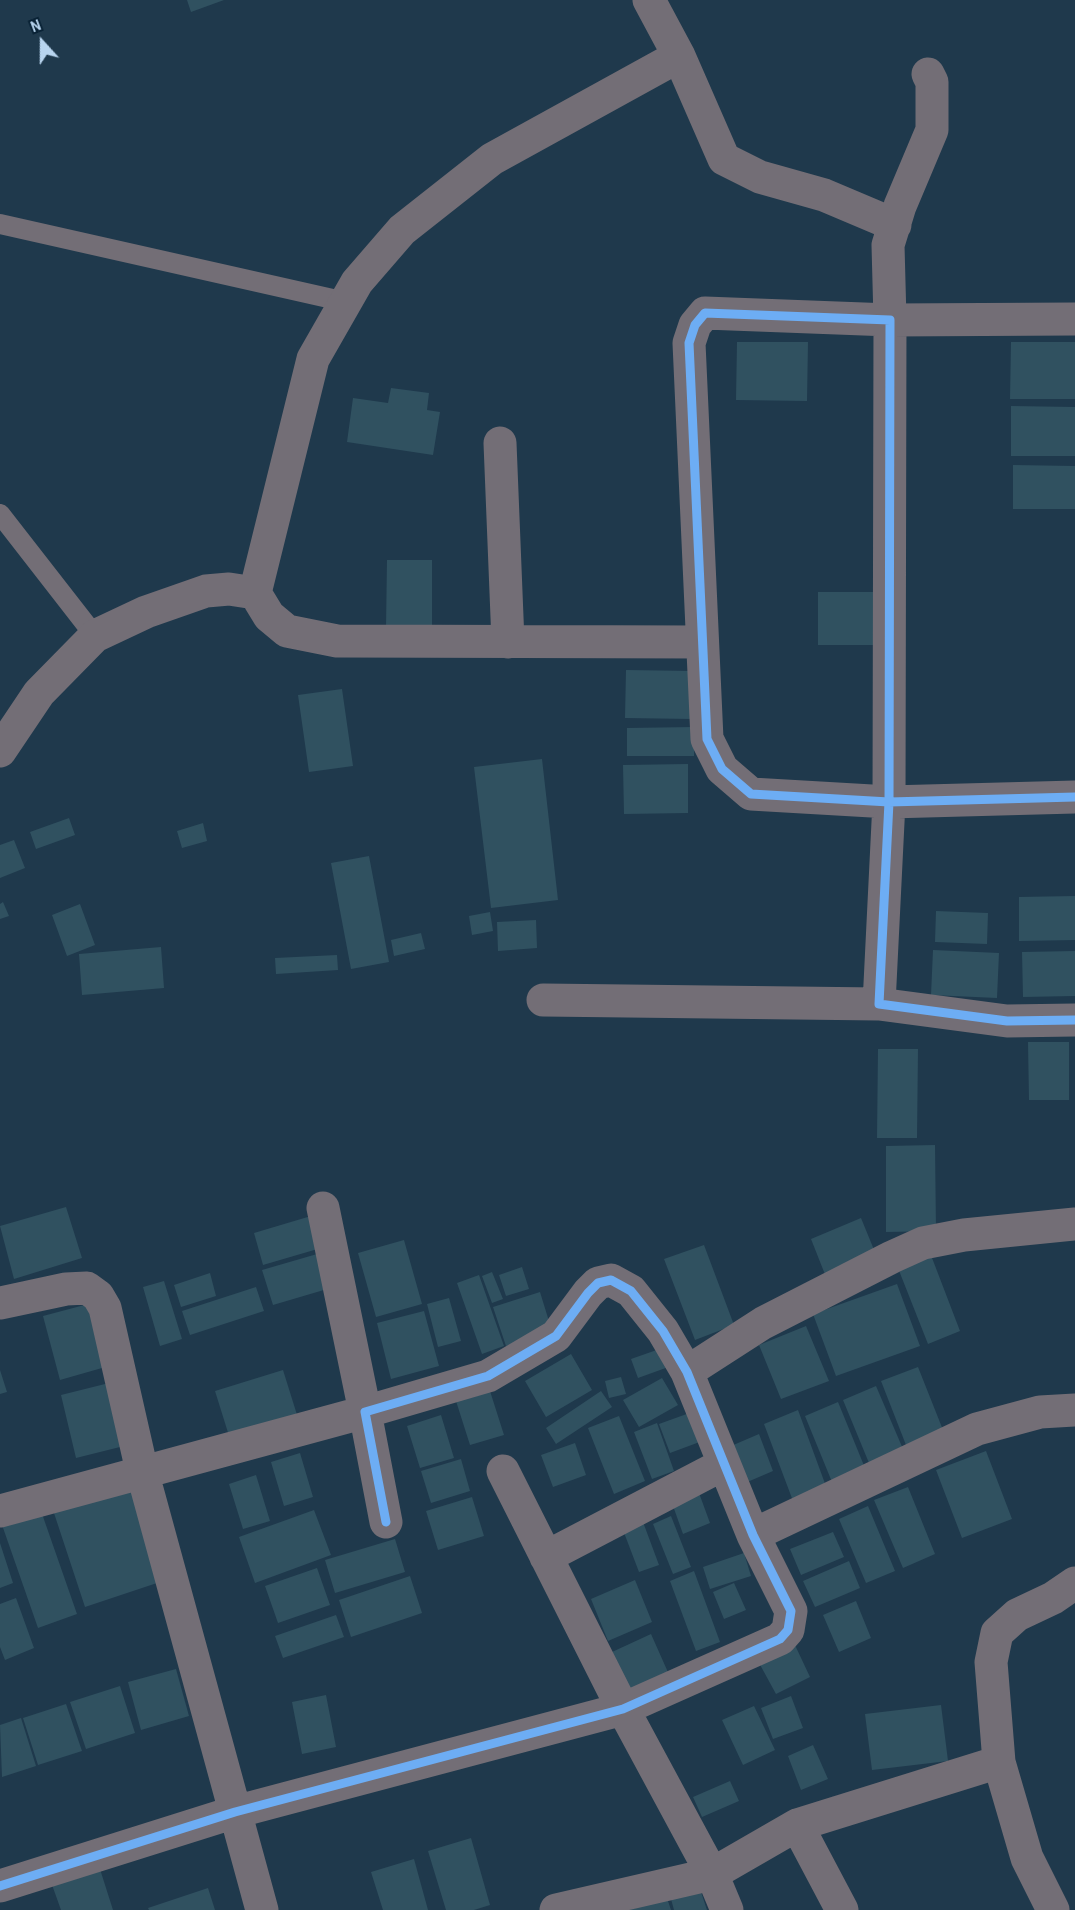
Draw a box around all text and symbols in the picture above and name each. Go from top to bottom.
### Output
north arrow [12,12,72,72]
text: N [27,13,44,37]

